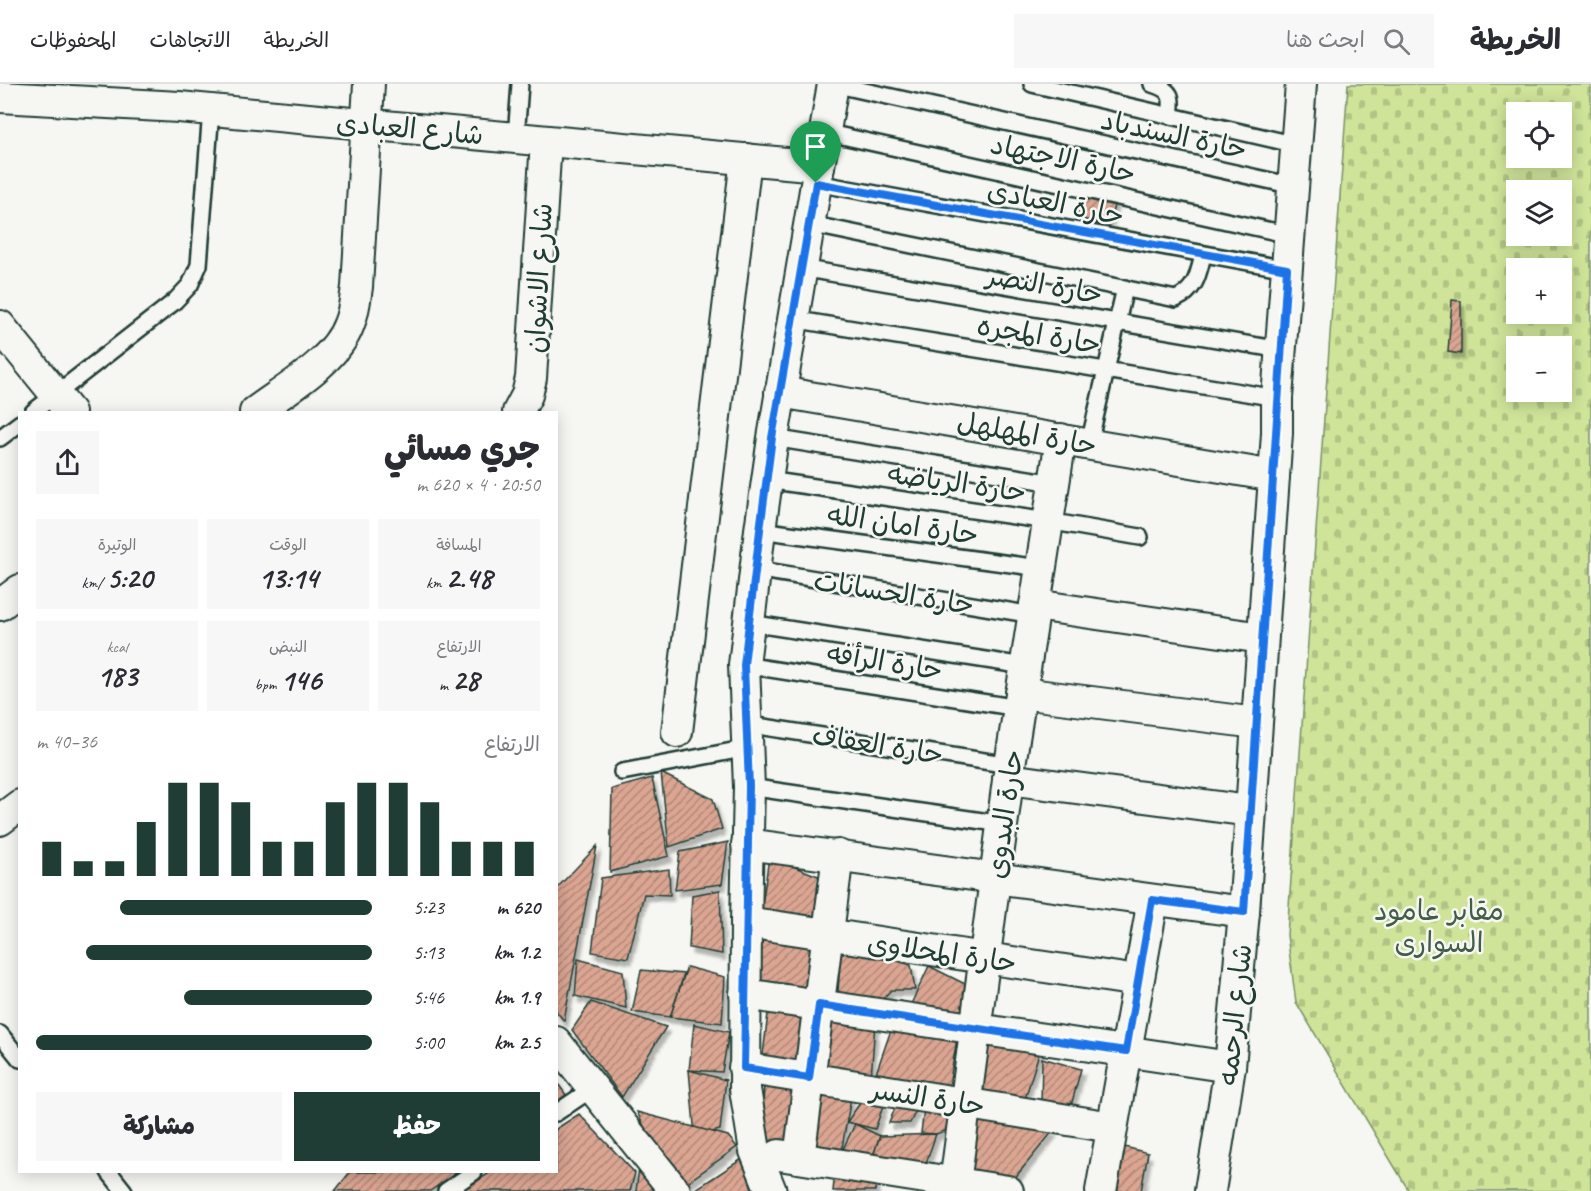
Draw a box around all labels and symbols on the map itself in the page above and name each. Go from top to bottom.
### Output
street label: حارة السندباد [1098,102,1250,167]
street label: شارع العبادى [335,105,485,154]
pin [790,121,841,183]
street label: حارة الاجتهاد [987,126,1139,191]
street label: حارة العبادى [985,172,1127,233]
street label: شارع الاشوان [517,202,562,354]
street label: حارة النصر [982,257,1105,312]
street label: حارة المجره [975,307,1103,362]
street label: حارة المهلهل [954,404,1100,463]
street label: حارة الرياضه [885,455,1028,510]
street label: حارة امان الله [825,497,981,552]
street label: حارة الحسانات [811,563,977,622]
street label: حارة الرأفه [825,635,945,688]
street label: حارة العفاف [810,717,946,772]
street label: حارة البدوى [978,747,1031,881]
park label: مقابر عامود السوارى [1374,893,1504,960]
street label: حارة المحلاوى [865,925,1019,980]
street label: شارع الرحمه [1210,942,1261,1088]
street label: حارة النسر [866,1071,987,1124]

